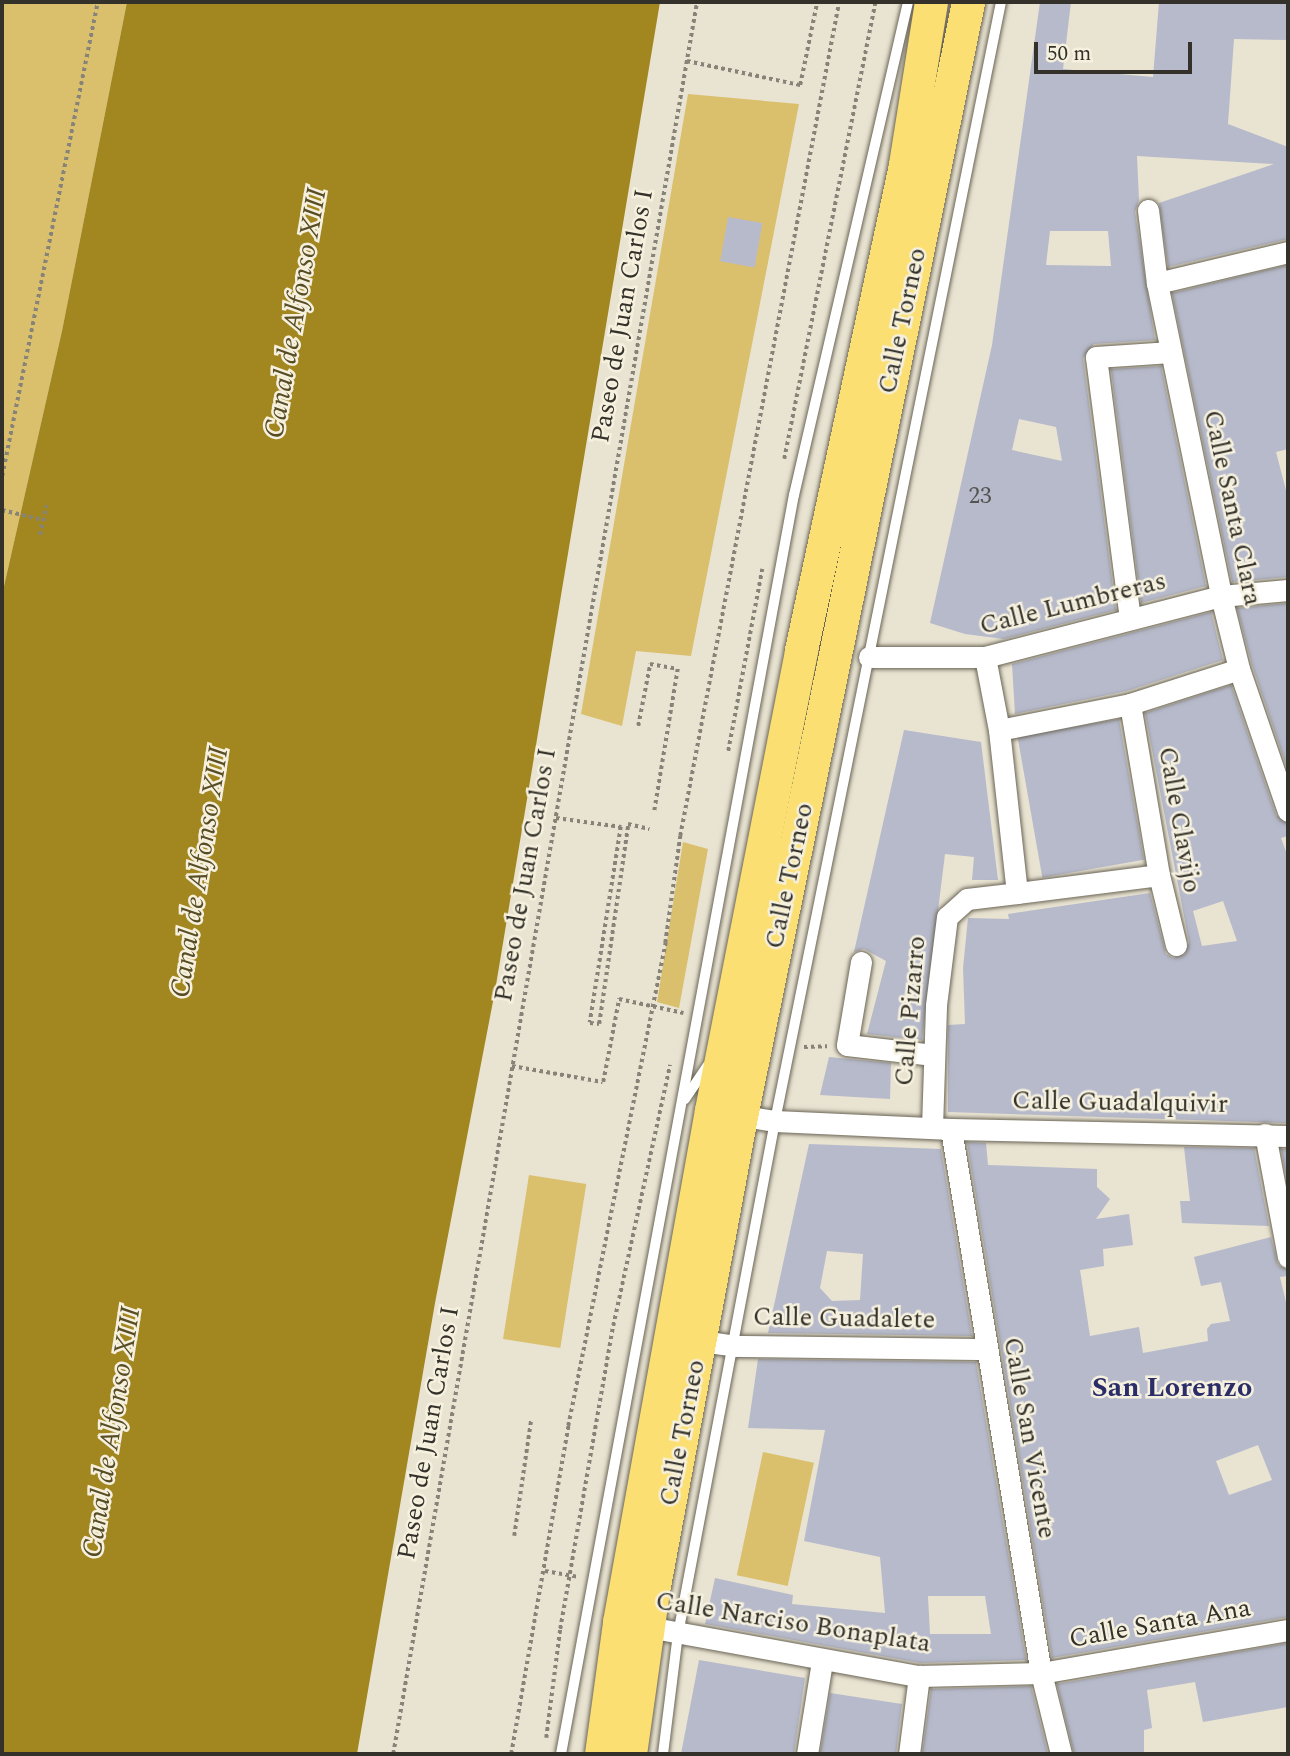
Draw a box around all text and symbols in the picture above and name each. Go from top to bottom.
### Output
scale bar [1038,28,1196,72]
text: 50 m [1047,38,1091,70]
water label: Canal de Alfonso XIII [257,185,335,441]
street label: Paseo de Juan Carlos I [585,187,661,445]
street label: Calle Torneo [872,245,934,397]
street label: Calle Santa Clara [1196,407,1268,609]
house number: 23 [969,483,991,511]
street label: Calle Lumbreras [977,566,1169,642]
water label: Canal de Alfonso XIII [164,744,236,1000]
street label: Calle Clavijo [1151,744,1207,896]
street label: Paseo de Juan Carlos I [488,746,564,1004]
street label: Calle Torneo [759,800,821,952]
street label: Calle Pizarro [889,935,933,1087]
street label: Calle Guadalquivir [1012,1086,1228,1120]
street label: Calle Guadalete [753,1302,935,1336]
water label: Canal de Alfonso XIII [76,1304,148,1560]
street label: Paseo de Juan Carlos I [391,1304,467,1562]
street label: Calle San Vicente [996,1335,1062,1541]
street label: Calle Torneo [654,1357,712,1509]
district label: San Lorenzo [1092,1371,1252,1405]
street label: Calle Narciso Bonaplata [653,1586,933,1660]
street label: Calle Santa Ana [1067,1593,1253,1655]

